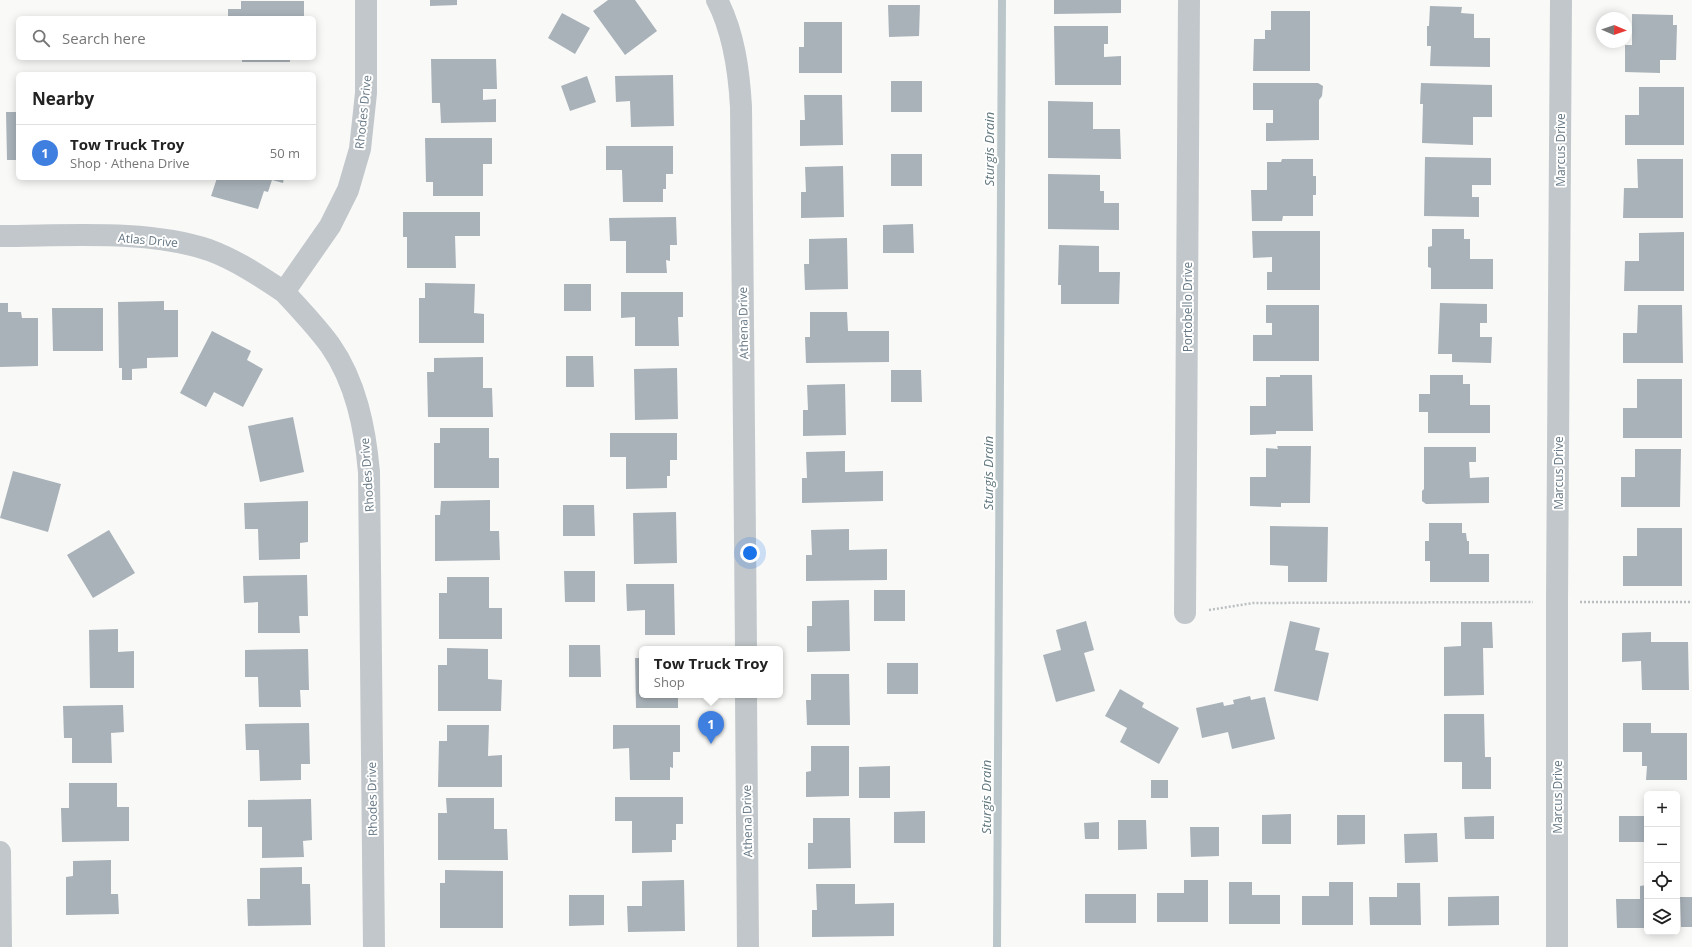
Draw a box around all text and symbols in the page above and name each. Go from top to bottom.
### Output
north arrow [1596,12,1632,48]
search box [16,16,316,60]
icon: search [30,27,52,49]
text: Search here [62,28,146,48]
street label: Rhodes Drive [351,74,375,150]
text: Nearby [32,87,94,110]
water label: Sturgis Drain [980,112,998,186]
street label: Marcus Drive [1552,113,1569,187]
text: Tow Truck Troy [70,134,184,154]
text: 1 [41,144,49,162]
text: 50 m [270,144,300,162]
text: Shop · Athena Drive [70,154,190,172]
street label: Atlas Drive [117,229,179,251]
street label: Portobello Drive [1179,261,1196,352]
street label: Athena Drive [734,286,752,359]
water label: Sturgis Drain [979,436,997,510]
street label: Marcus Drive [1550,436,1567,510]
street label: Rhodes Drive [356,437,378,513]
your location [740,543,760,563]
popup [639,646,783,698]
text: Tow Truck Troy [654,653,768,673]
text: Shop [654,673,685,691]
pin: 1 [698,711,724,744]
water label: Sturgis Drain [977,760,995,834]
street label: Marcus Drive [1549,760,1566,834]
street label: Rhodes Drive [363,761,381,836]
street label: Athena Drive [738,784,756,857]
map controls [1644,791,1680,935]
button: + [1644,791,1680,827]
button: − [1644,827,1680,863]
button: locate [1644,863,1680,899]
button: layers [1644,899,1680,935]

